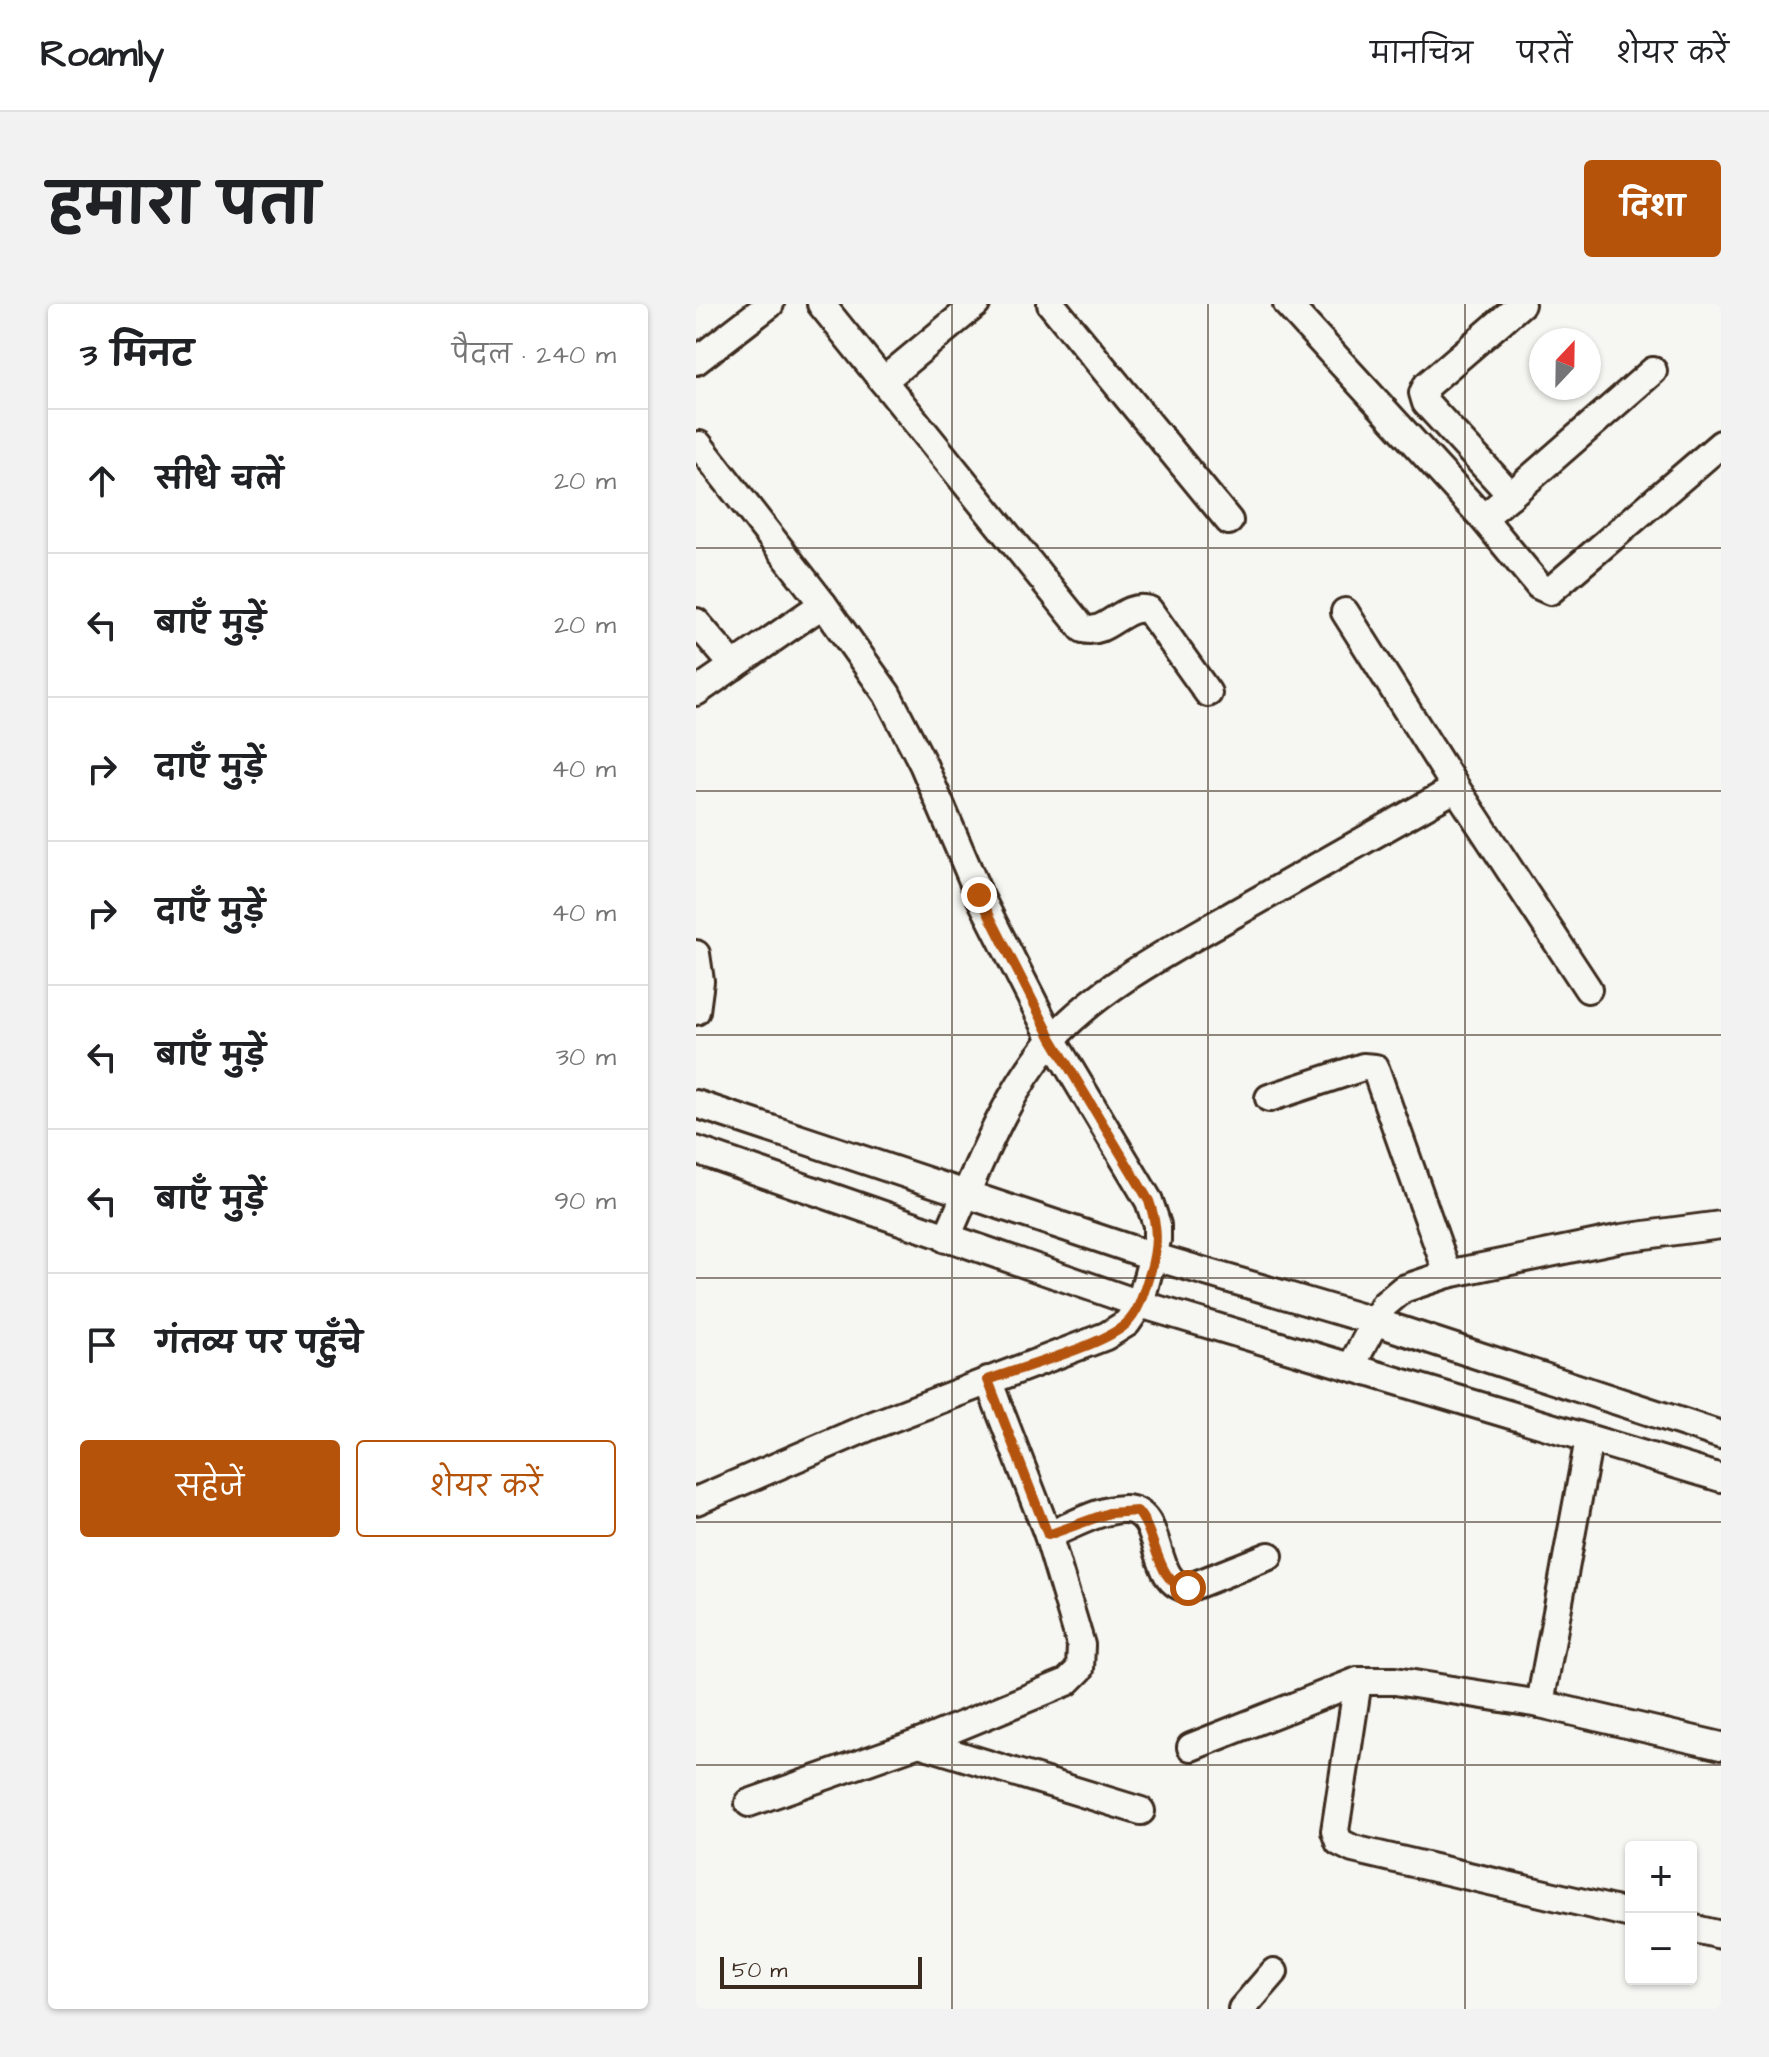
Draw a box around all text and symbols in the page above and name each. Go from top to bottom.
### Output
text: Roamly [40,29,164,81]
text: मानचित्र [1370,35,1473,74]
text: परतें [1517,35,1572,74]
text: शेयर करें [1616,35,1729,74]
button: दिशा [1584,160,1721,257]
text: हमारा पता [48,168,319,246]
north arrow [1529,328,1601,400]
text: 3 मिनट [80,331,193,379]
text: पैदल · 240 m [452,337,616,373]
icon: ahead [80,459,124,503]
text: सीधे चलें [156,459,283,501]
text: 20 m [554,463,616,499]
icon: left [80,603,124,647]
text: बाएँ मुड़ें [156,603,266,645]
text: 20 m [554,607,616,643]
icon: right [80,747,124,791]
text: दाएँ मुड़ें [156,747,265,789]
text: 40 m [551,751,616,787]
route end [961,877,997,913]
icon: right [80,891,124,935]
text: दाएँ मुड़ें [156,891,265,933]
text: 40 m [551,895,616,931]
icon: left [80,1035,124,1079]
text: बाएँ मुड़ें [156,1035,266,1077]
text: 30 m [556,1039,616,1075]
icon: left [80,1179,124,1223]
text: बाएँ मुड़ें [156,1179,266,1221]
text: 90 m [554,1183,616,1219]
icon: arrive [80,1323,124,1367]
text: गंतव्य पर पहुँचे [156,1323,362,1365]
button: सहेजें [80,1440,340,1537]
button: शेयर करें [356,1440,616,1537]
route start [1170,1570,1206,1606]
map controls [1625,1841,1697,1985]
button: + [1625,1841,1697,1913]
button: − [1625,1913,1697,1985]
scale bar [720,1953,922,1989]
text: 50 m [732,1955,787,1986]

